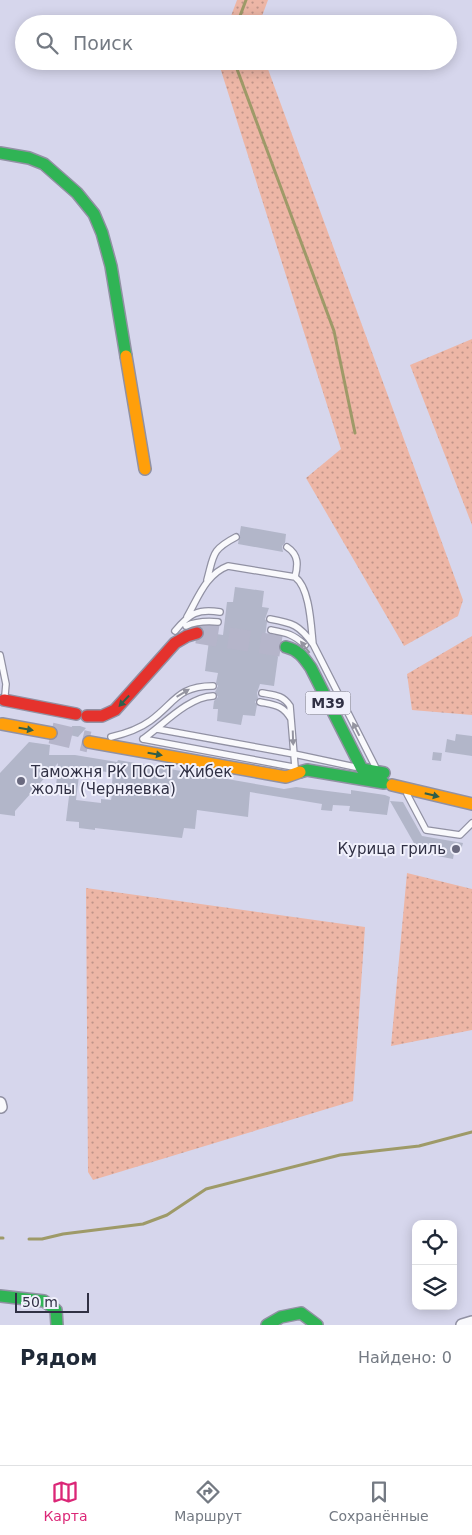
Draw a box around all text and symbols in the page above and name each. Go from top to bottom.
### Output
search box [15,15,457,70]
icon: search [33,29,61,57]
text: Поиск [73,32,133,54]
one-way arrow [300,640,310,654]
one-way arrow [177,688,190,697]
road number: M39 [306,691,350,714]
one-way arrow [118,694,130,706]
one-way arrow [352,722,360,736]
one-way arrow [19,725,35,733]
one-way arrow [289,730,297,746]
one-way arrow [147,750,163,758]
place label: Таможня РК ПОСТ Жибек жолы (Черняевка) [30,763,232,798]
marker: Таможня РК ПОСТ Жибек жолы (Черняевка) [15,775,27,787]
one-way arrow [424,791,439,799]
place label: Курица гриль [337,840,446,858]
marker: Курица гриль [450,843,462,855]
map controls [412,1220,457,1310]
button: locate [412,1220,457,1265]
button: layers [412,1265,457,1310]
scale bar [15,1290,89,1313]
text: 50 m [22,1294,58,1310]
text: Рядом [20,1346,97,1370]
text: Найдено: 0 [358,1348,452,1367]
tab: Карта [43,1478,88,1524]
tab: Маршрут [174,1478,242,1524]
tab: Сохранённые [329,1478,429,1524]

